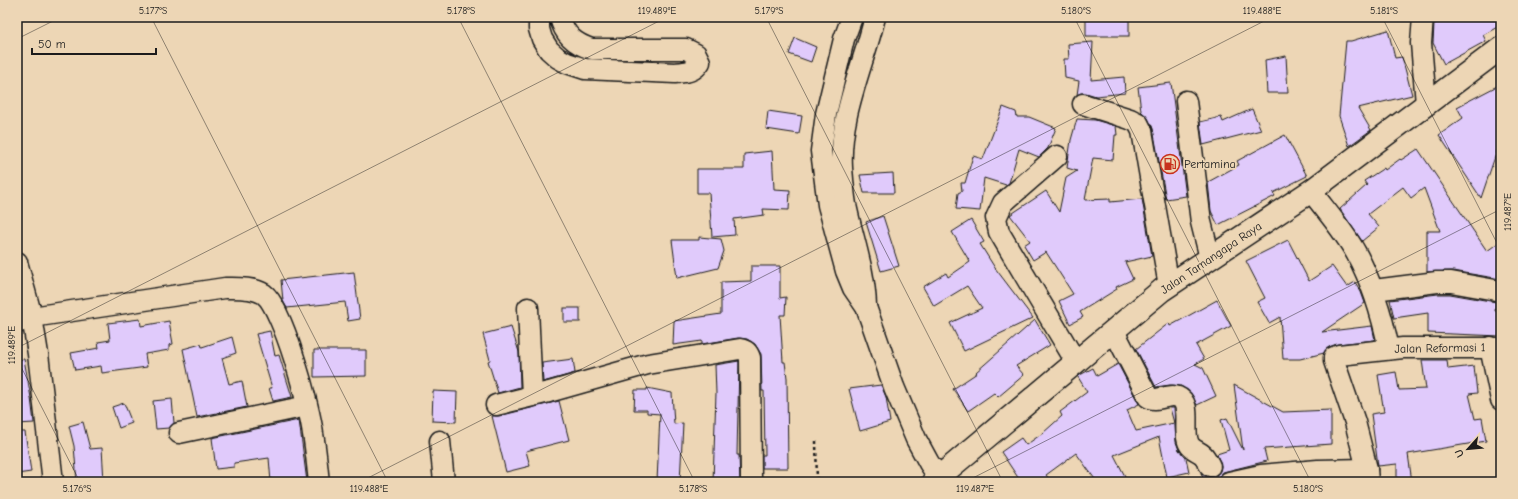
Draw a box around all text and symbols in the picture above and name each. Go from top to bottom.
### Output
text: 5.177°S [139,5,168,17]
text: 5.178°S [447,5,476,17]
text: 119.489°E [638,5,676,17]
text: 5.179°S [755,5,784,17]
text: 5.180°S [1061,5,1092,17]
text: 119.488°E [1243,5,1281,17]
text: 5.181°S [1370,5,1398,17]
scale bar [32,30,156,56]
text: 50 m [38,37,66,51]
fuel station icon: Pertamina [1159,153,1181,175]
place label: Pertamina [1184,157,1236,171]
text: 119.487°E [1502,193,1514,231]
street label: Jalan Tamangapa Raya [1158,219,1264,297]
text: 119.489°E [6,326,18,364]
street label: Jalan Reformasi 1 [1394,340,1486,356]
north arrow [1448,429,1488,469]
text: U [1452,447,1467,460]
text: 5.176°S [63,483,92,495]
text: 119.488°E [350,483,388,495]
text: 5.178°S [679,483,708,495]
text: 119.487°E [956,483,994,495]
text: 5.180°S [1293,483,1324,495]

